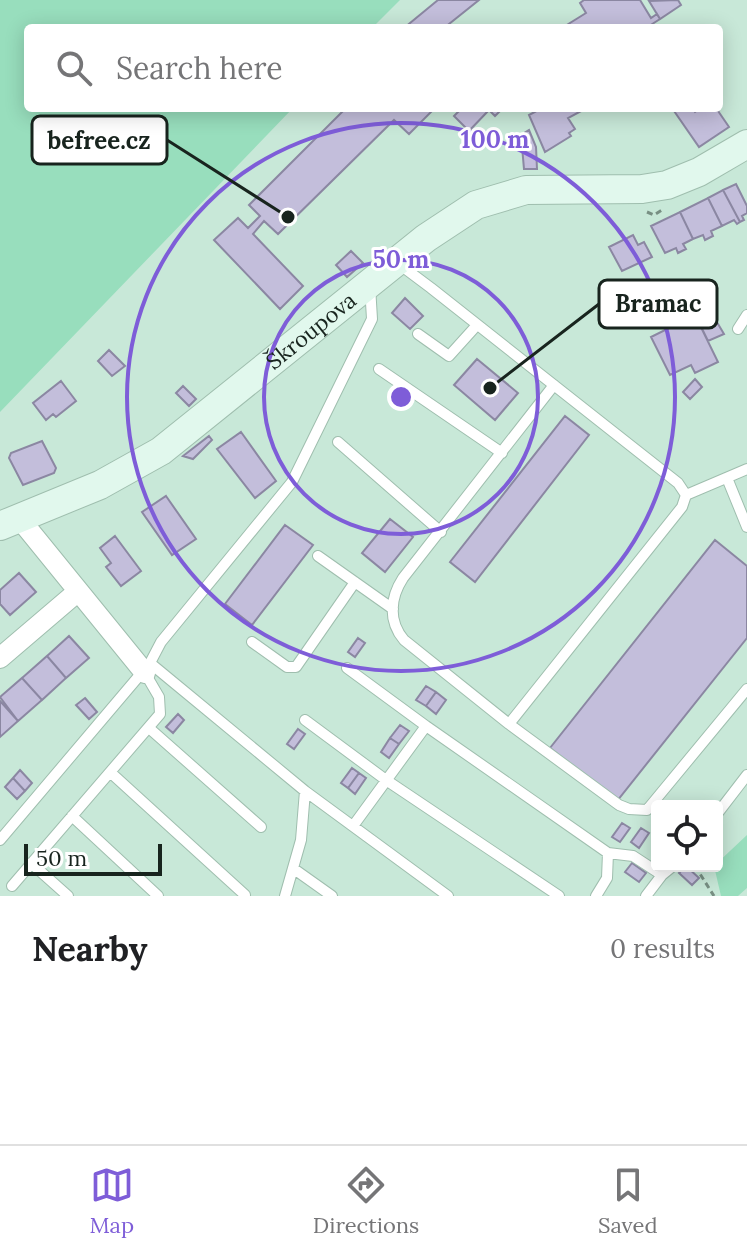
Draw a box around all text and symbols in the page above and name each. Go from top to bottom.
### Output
search box [24,24,723,112]
icon: search [52,46,96,90]
text: Search here [116,49,283,87]
callout: befree.cz [32,116,167,164]
text: 100 m [461,124,529,155]
text: befree.cz [46,125,151,156]
text: 50 m [373,244,429,275]
callout: Bramac [599,280,717,328]
street label: Škroupova [260,286,362,375]
text: Bramac [615,288,702,319]
centre of rings [387,383,415,411]
map controls [651,800,723,872]
button: locate [651,800,723,872]
scale bar [24,840,162,876]
text: 50 m [36,844,87,872]
text: Nearby [32,927,148,970]
text: 0 results [610,932,715,965]
tab: Map [89,1163,134,1239]
tab: Directions [313,1163,419,1239]
tab: Saved [598,1163,658,1239]

